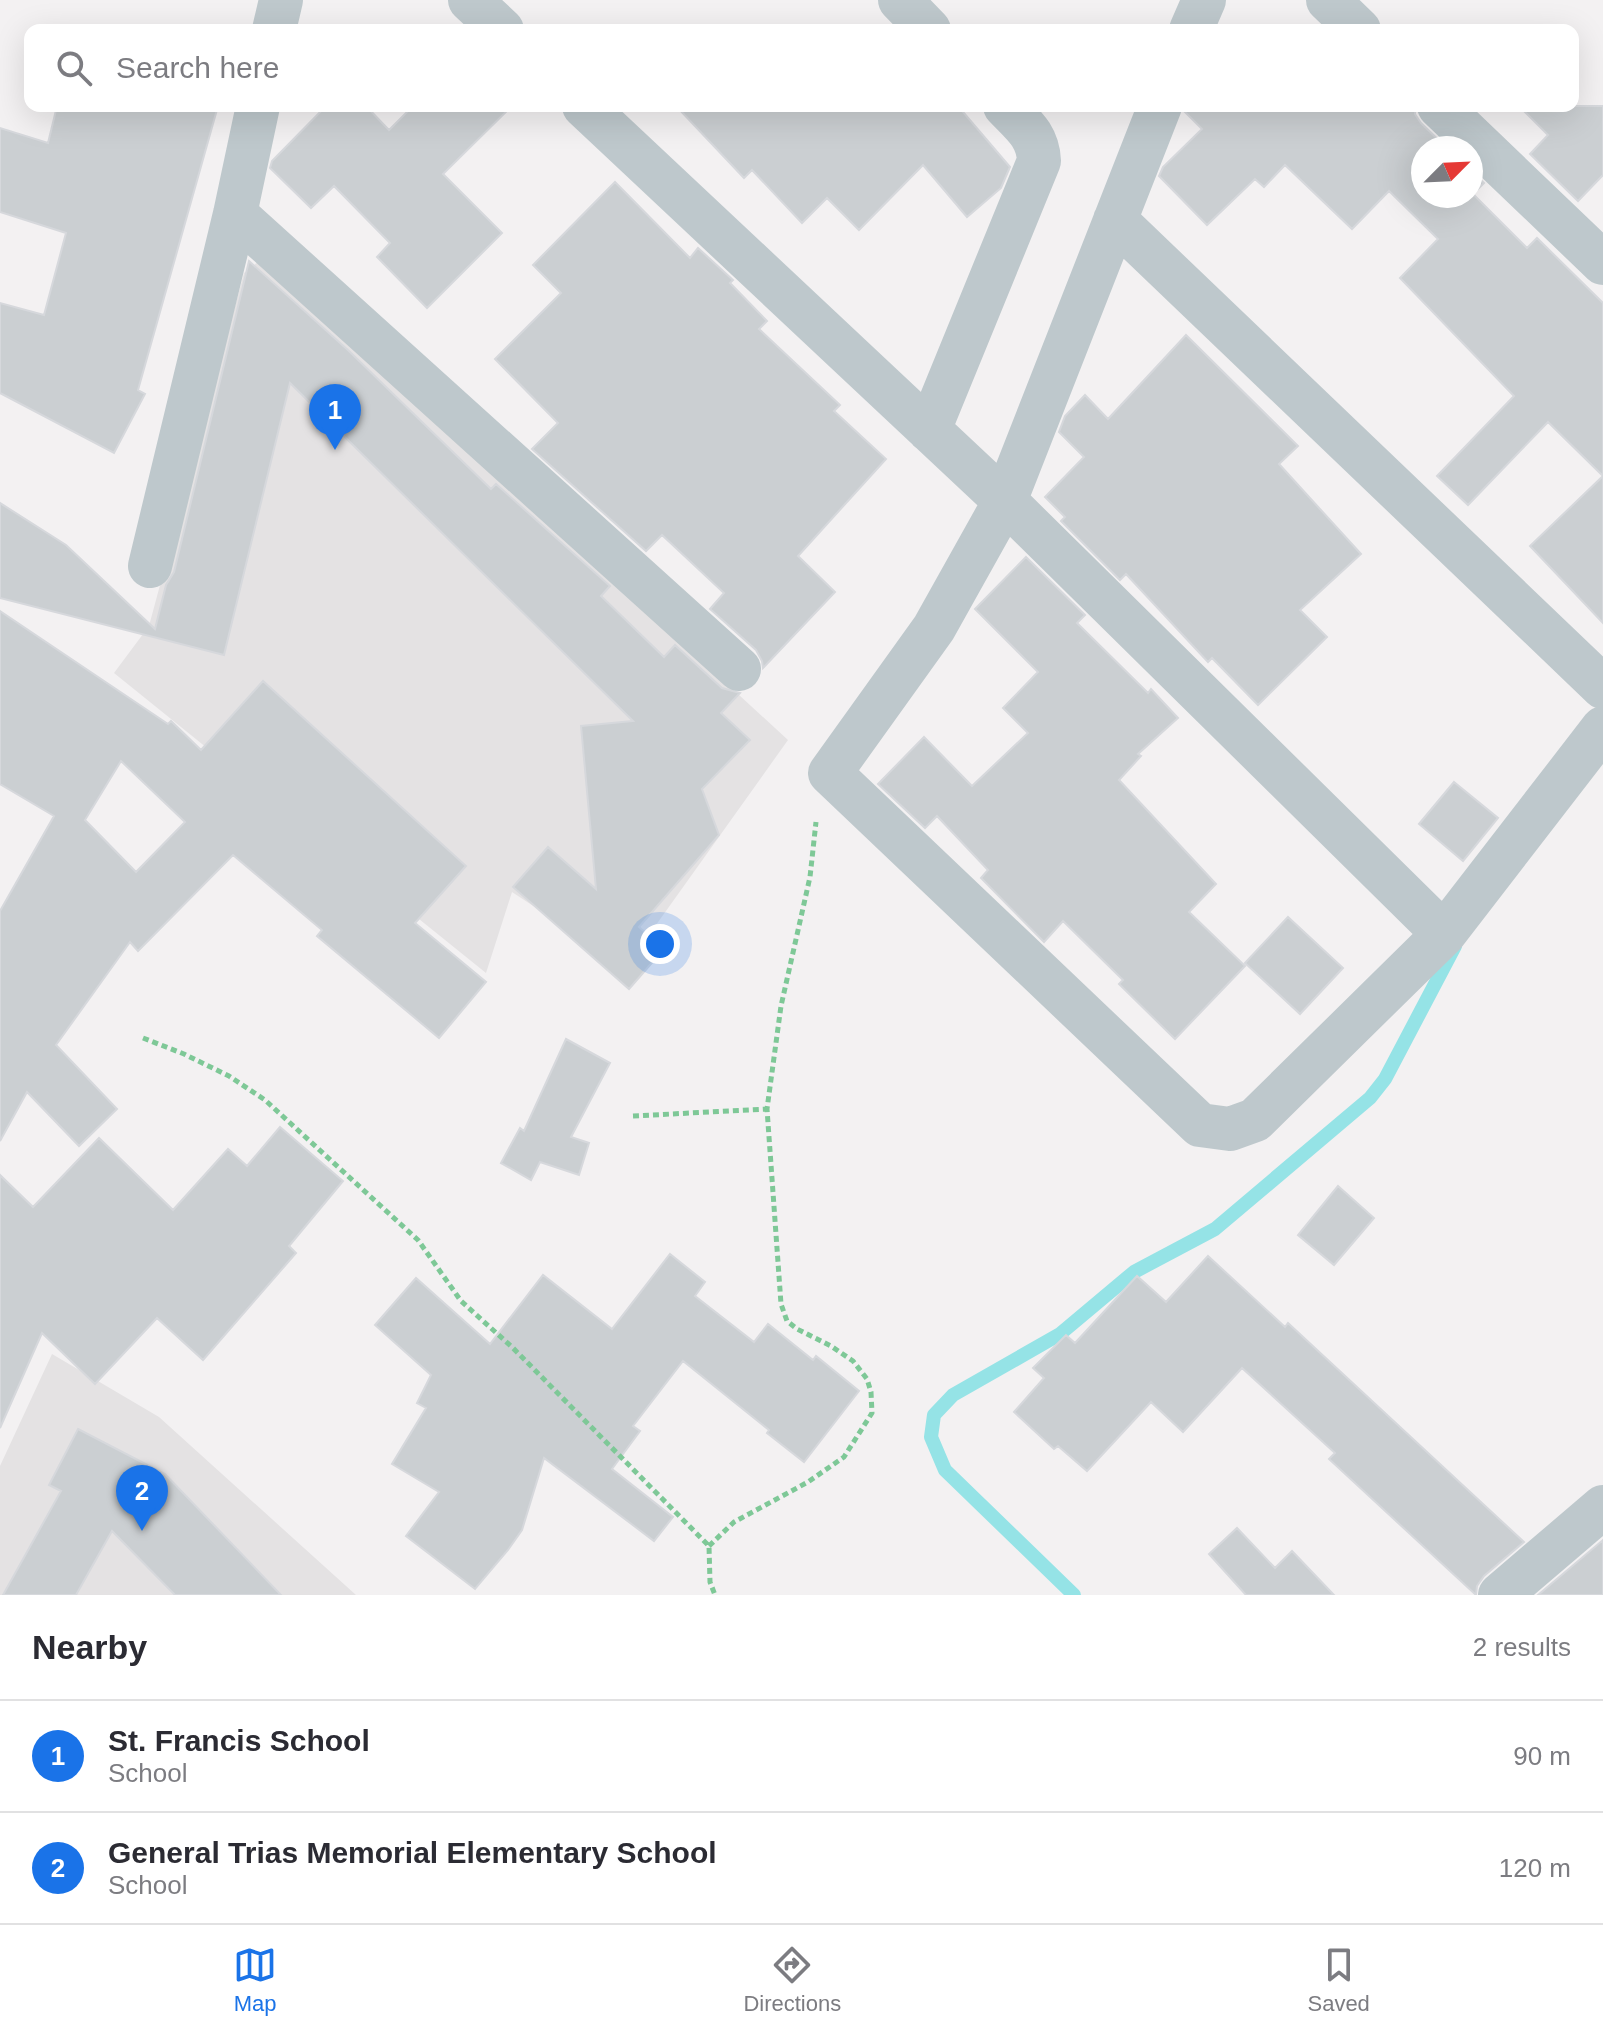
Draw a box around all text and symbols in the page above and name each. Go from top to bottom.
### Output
search box [24,24,1579,112]
icon: search [52,46,96,90]
text: Search here [116,51,279,84]
north arrow [1411,136,1483,208]
pin: 1 [309,384,361,450]
your location [640,924,680,964]
pin: 2 [116,1465,168,1531]
text: Nearby [32,1628,147,1666]
text: 2 results [1473,1632,1571,1662]
text: St. Francis School [108,1724,370,1757]
text: 1 [51,1741,65,1771]
text: 90 m [1513,1741,1571,1771]
text: School [108,1758,188,1788]
text: General Trias Memorial Elementary School [108,1836,717,1869]
text: 2 [51,1853,65,1883]
text: 120 m [1499,1853,1571,1883]
text: School [108,1870,188,1900]
tab: Map [233,1943,277,2017]
tab: Directions [743,1943,841,2017]
tab: Saved [1307,1943,1370,2017]

